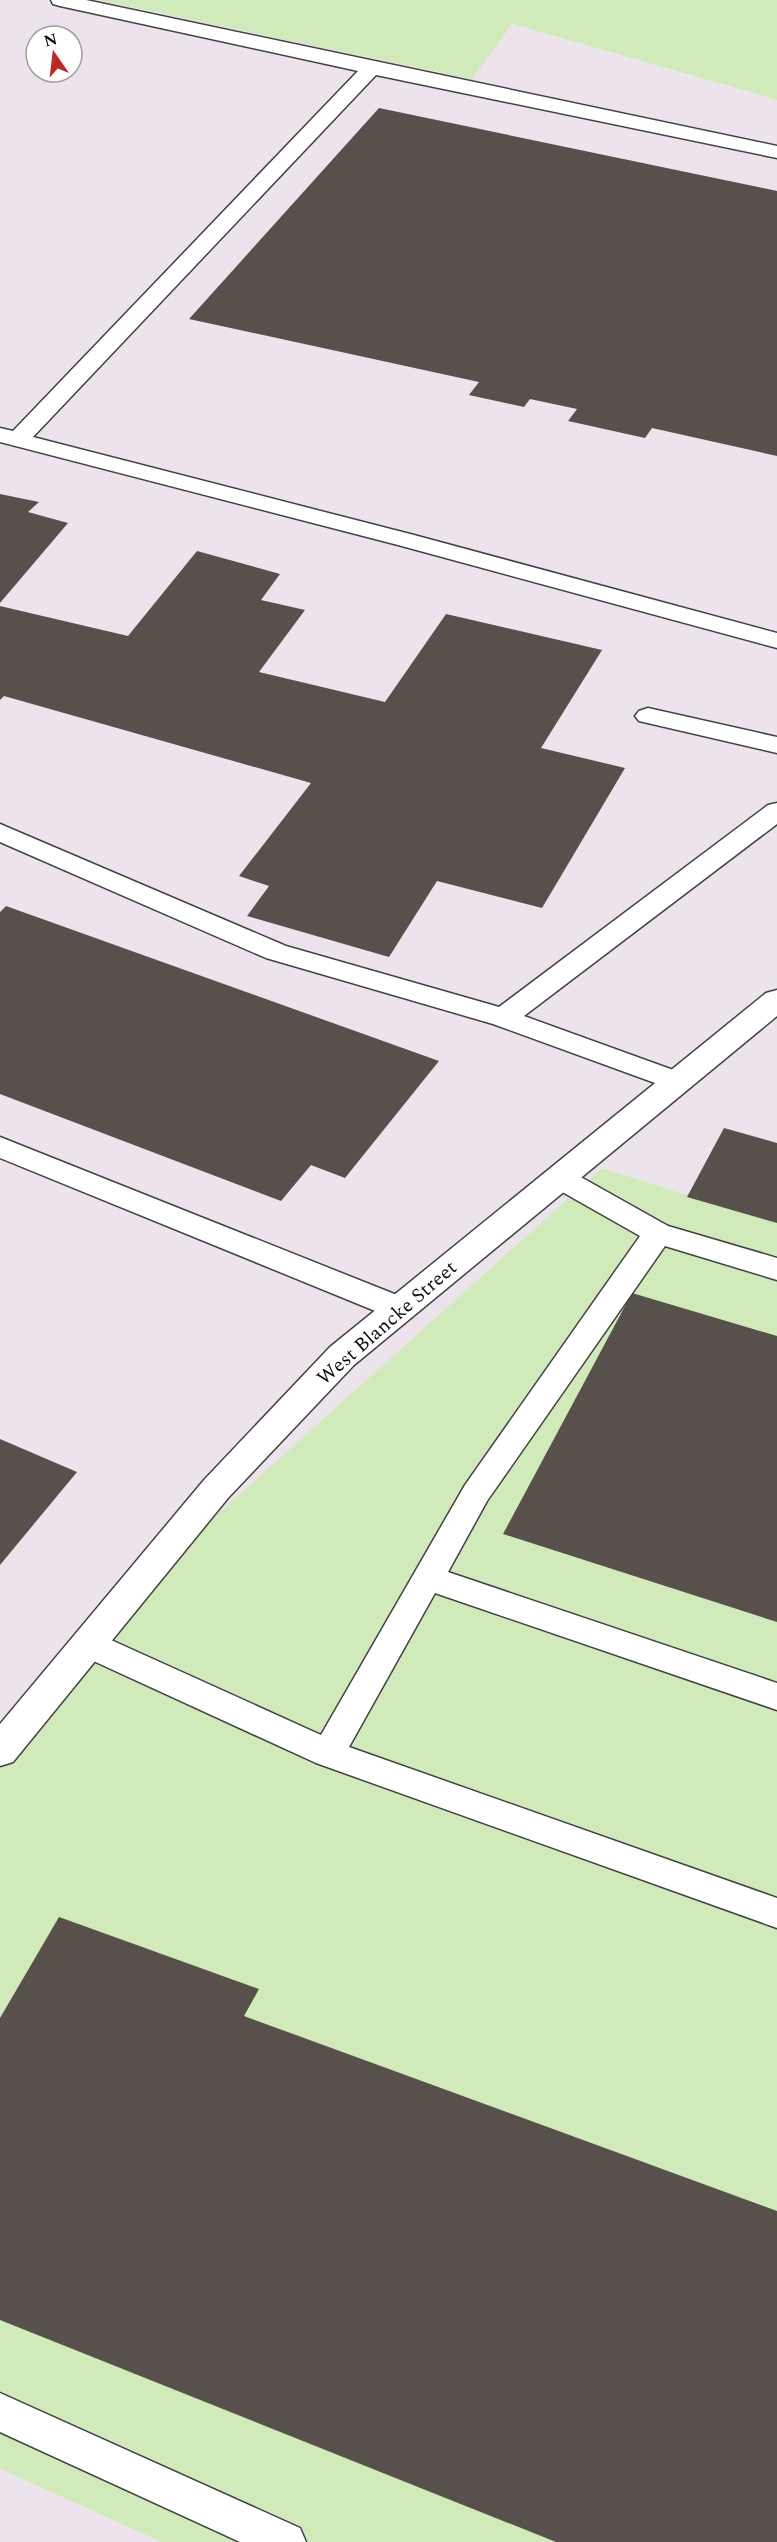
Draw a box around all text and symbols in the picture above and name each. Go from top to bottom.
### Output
north arrow [24,24,84,84]
text: N [41,27,60,54]
street label: West Blancke Street [310,1254,464,1392]

